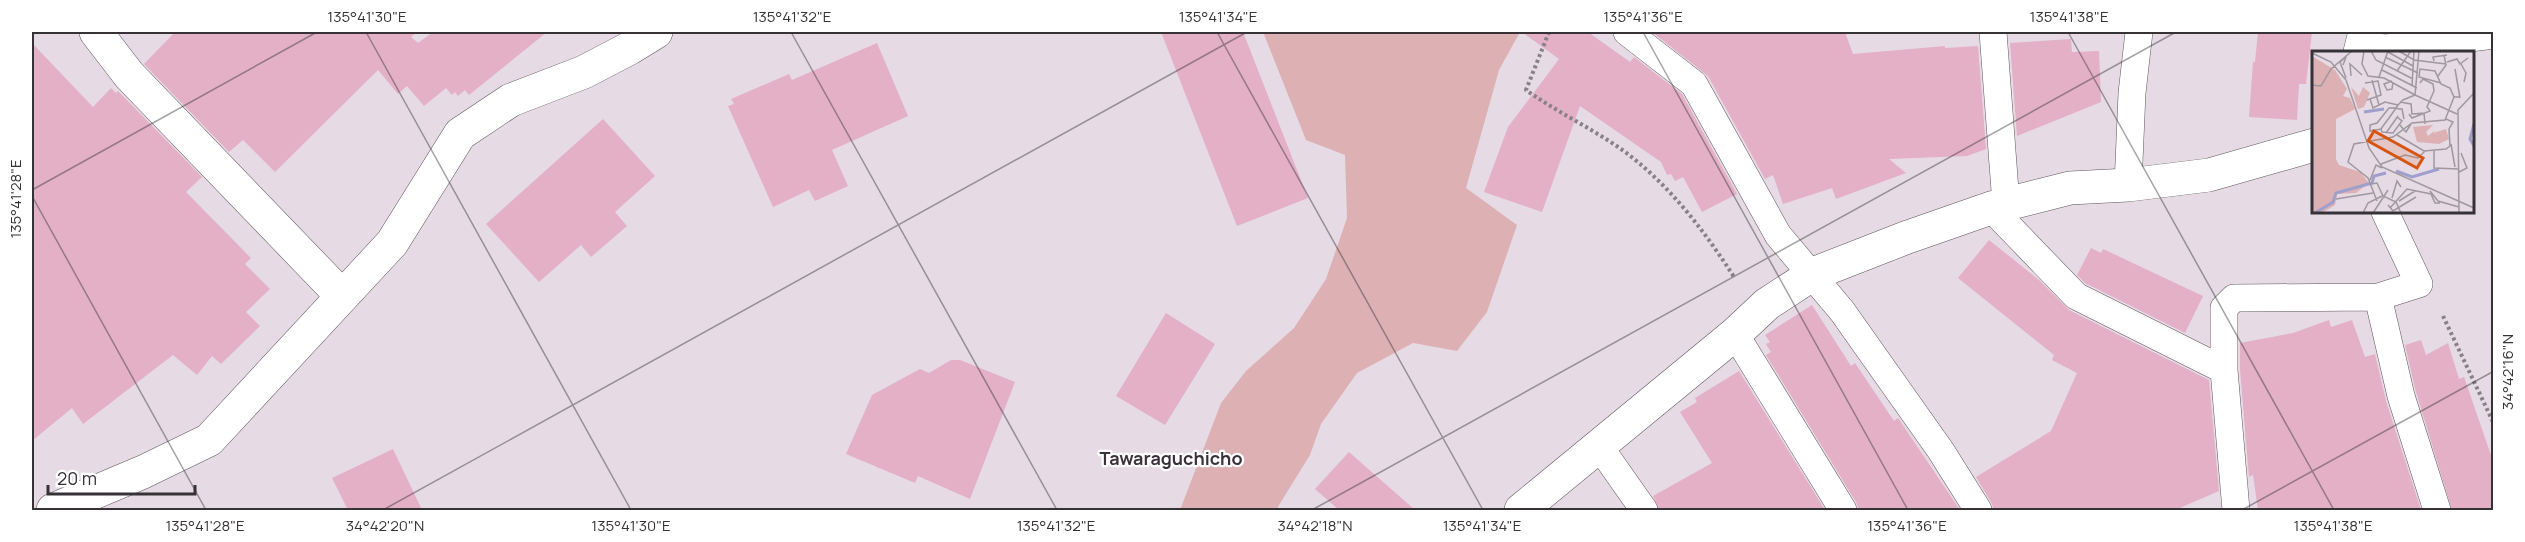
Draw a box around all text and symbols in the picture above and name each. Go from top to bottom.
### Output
text: 135°41'30"E [327,6,407,27]
text: 135°41'32"E [753,6,831,27]
text: 135°41'34"E [1179,6,1257,27]
text: 135°41'36"E [1603,6,1683,27]
text: 135°41'38"E [2030,6,2108,27]
inset map [2312,51,2474,213]
text: 135°41'28"E [5,159,26,239]
text: 34°42'16"N [2497,334,2518,410]
district label: Tawaraguchicho [1099,446,1243,470]
scale bar [48,458,195,496]
text: 20 m [57,466,97,490]
text: 135°41'28"E [165,515,245,536]
text: 34°42'20"N [346,515,424,536]
text: 135°41'30"E [591,515,671,536]
text: 135°41'32"E [1017,515,1095,536]
text: 34°42'18"N [1277,515,1353,536]
text: 135°41'34"E [1443,515,1521,536]
text: 135°41'36"E [1867,515,1947,536]
text: 135°41'38"E [2294,515,2372,536]

